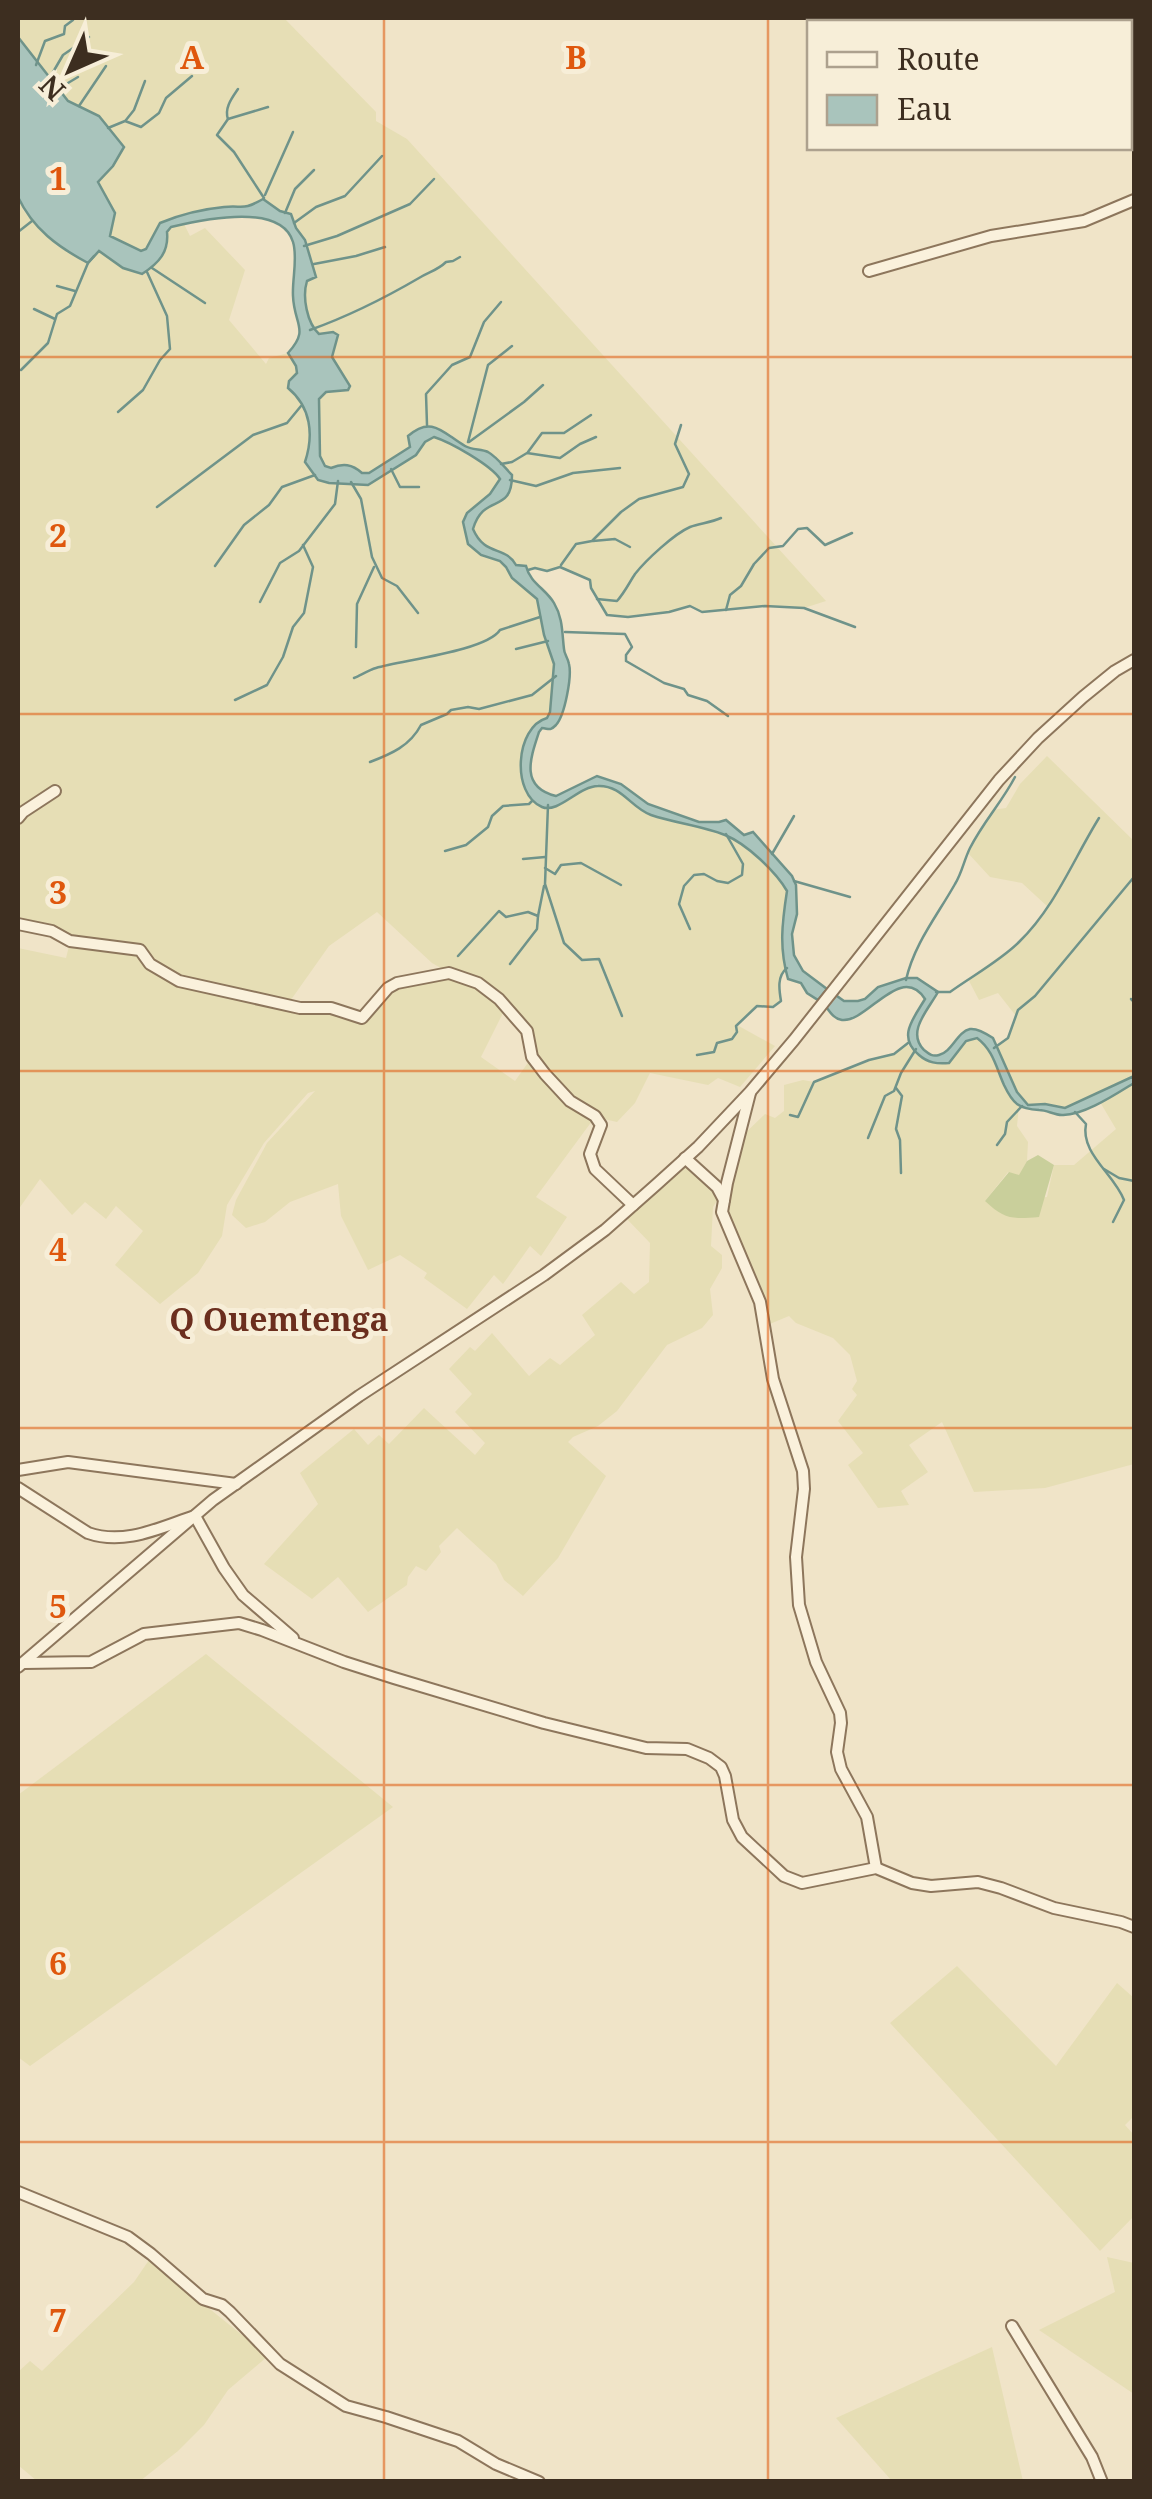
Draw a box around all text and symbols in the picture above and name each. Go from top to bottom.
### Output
north arrow [20,20,120,120]
legend [807,20,1132,150]
text: A [180,35,205,78]
text: B [565,35,587,78]
text: Route [897,38,980,79]
text: N [30,67,73,110]
text: Eau [897,88,952,129]
text: 1 [49,156,67,199]
text: 2 [49,513,67,556]
text: 3 [49,870,67,913]
text: 4 [49,1227,67,1270]
district label: Q Ouemtenga [169,1297,389,1340]
text: 5 [49,1584,67,1627]
text: 6 [49,1941,67,1984]
text: 7 [49,2298,67,2341]

